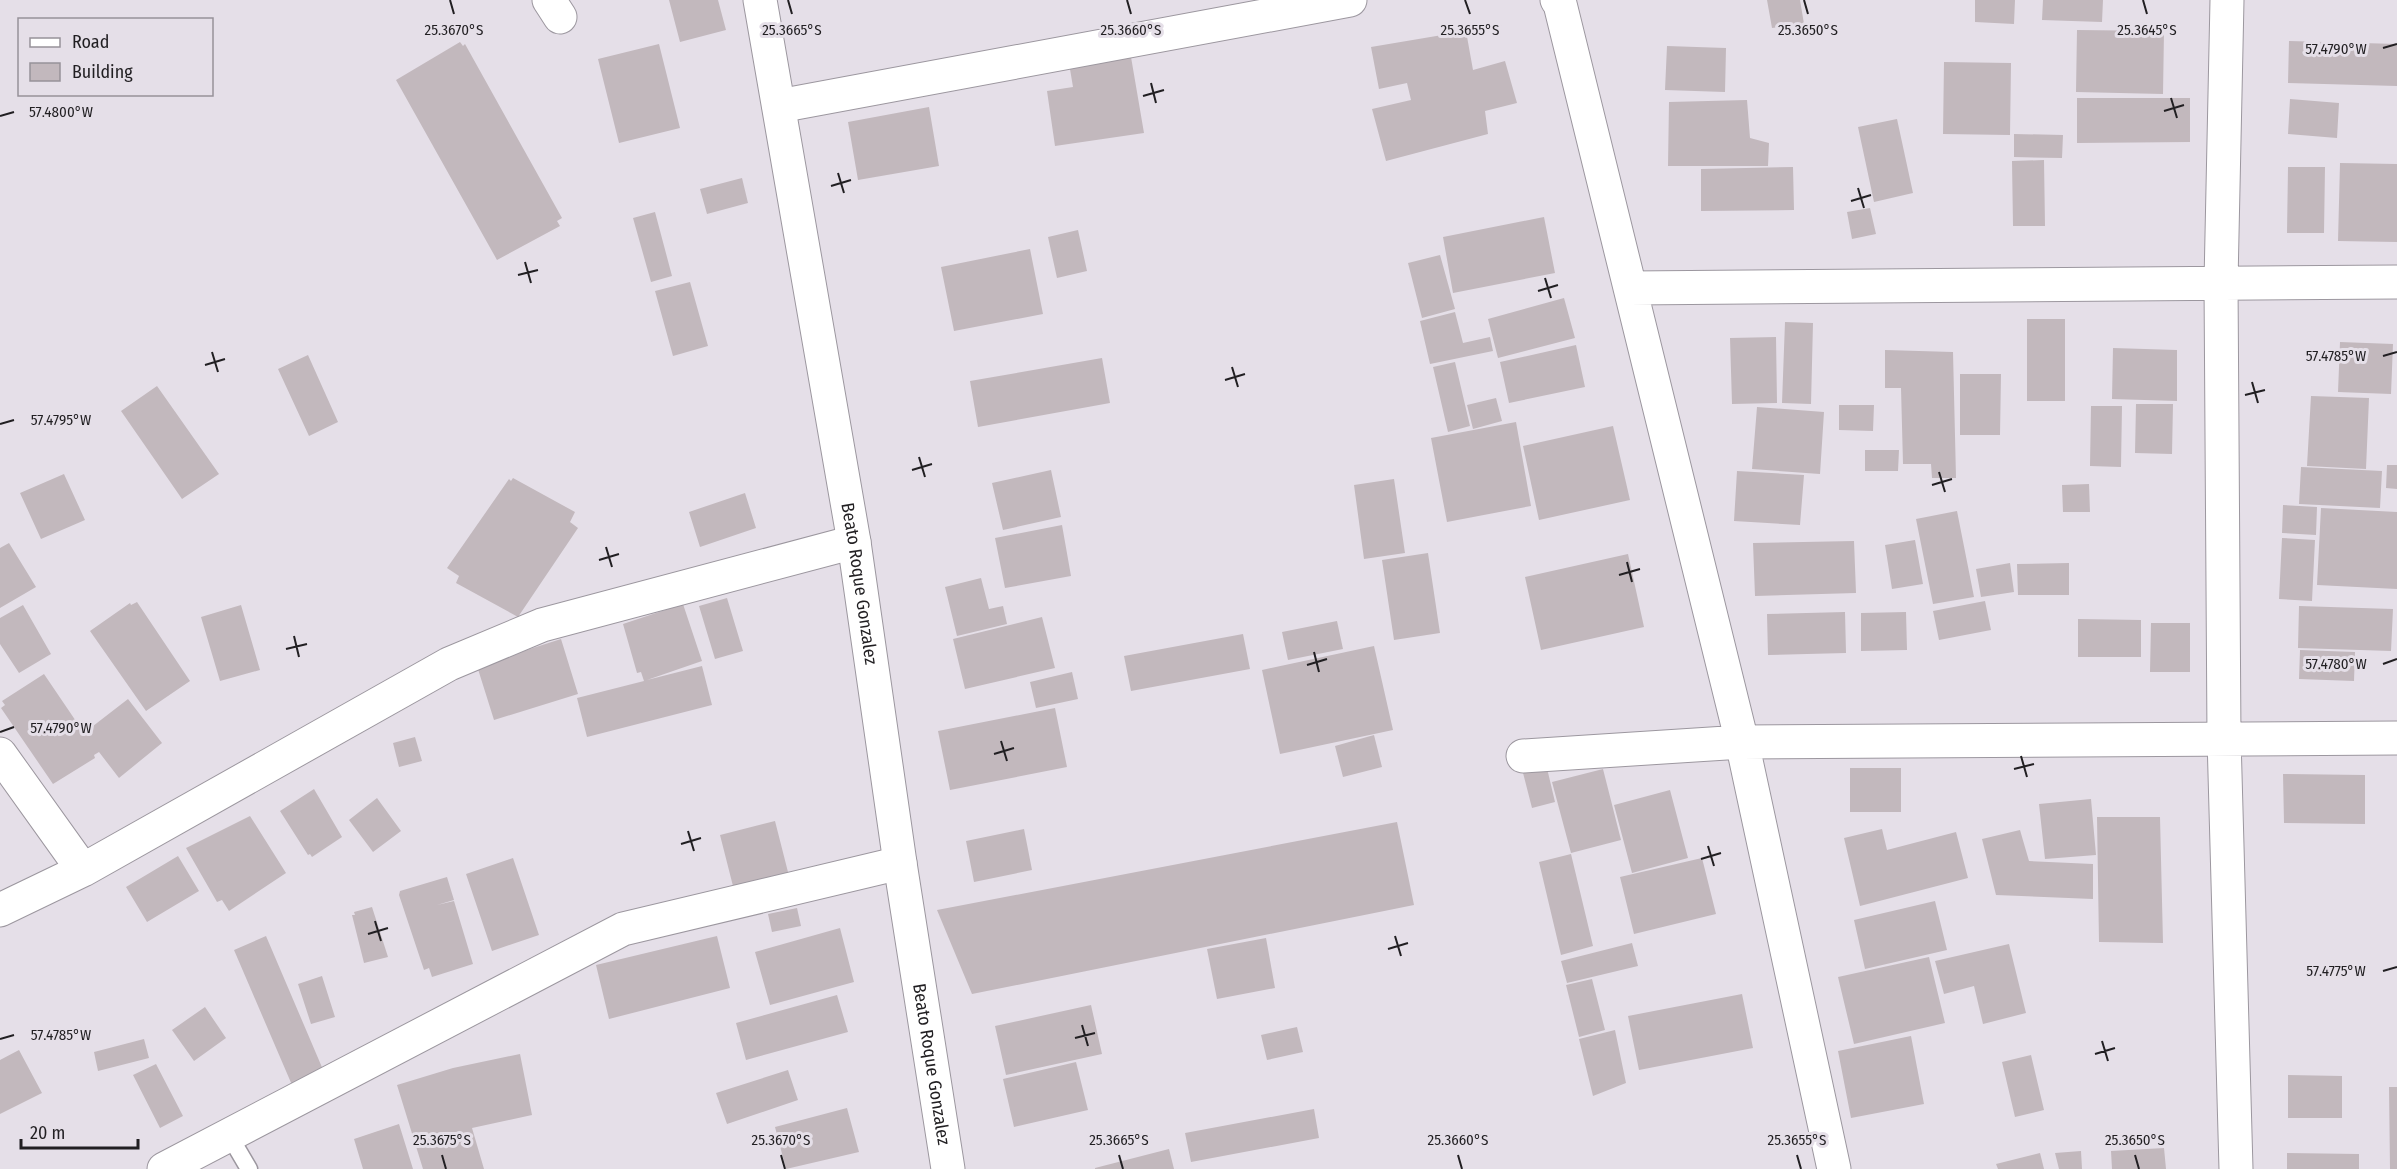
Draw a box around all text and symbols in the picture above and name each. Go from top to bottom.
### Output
legend [18,18,213,96]
text: 25.3670°S [425,21,483,39]
text: 25.3665°S [762,21,822,39]
text: 25.3660°S [1101,21,1161,39]
text: 25.3655°S [1441,21,1499,39]
text: 25.3650°S [1778,21,1838,39]
text: 25.3645°S [2117,21,2177,39]
text: Road [72,31,109,53]
text: 57.4790°W [2305,40,2367,58]
text: Building [72,61,133,83]
text: 57.4800°W [29,103,93,121]
text: 57.4785°W [2306,347,2366,365]
text: 57.4795°W [31,411,91,429]
street label: Beato Roque Gonzalez [836,501,882,666]
text: 57.4780°W [2305,655,2367,673]
text: 57.4790°W [30,719,92,737]
text: 57.4775°W [2306,962,2366,980]
street label: Beato Roque Gonzalez [908,982,955,1147]
text: 57.4785°W [31,1026,91,1044]
scale bar [21,1112,138,1150]
text: 20 m [30,1122,65,1144]
text: 25.3675°S [413,1131,471,1149]
text: 25.3670°S [752,1131,810,1149]
text: 25.3665°S [1089,1131,1149,1149]
text: 25.3660°S [1428,1131,1488,1149]
text: 25.3655°S [1768,1131,1826,1149]
text: 25.3650°S [2105,1131,2165,1149]

